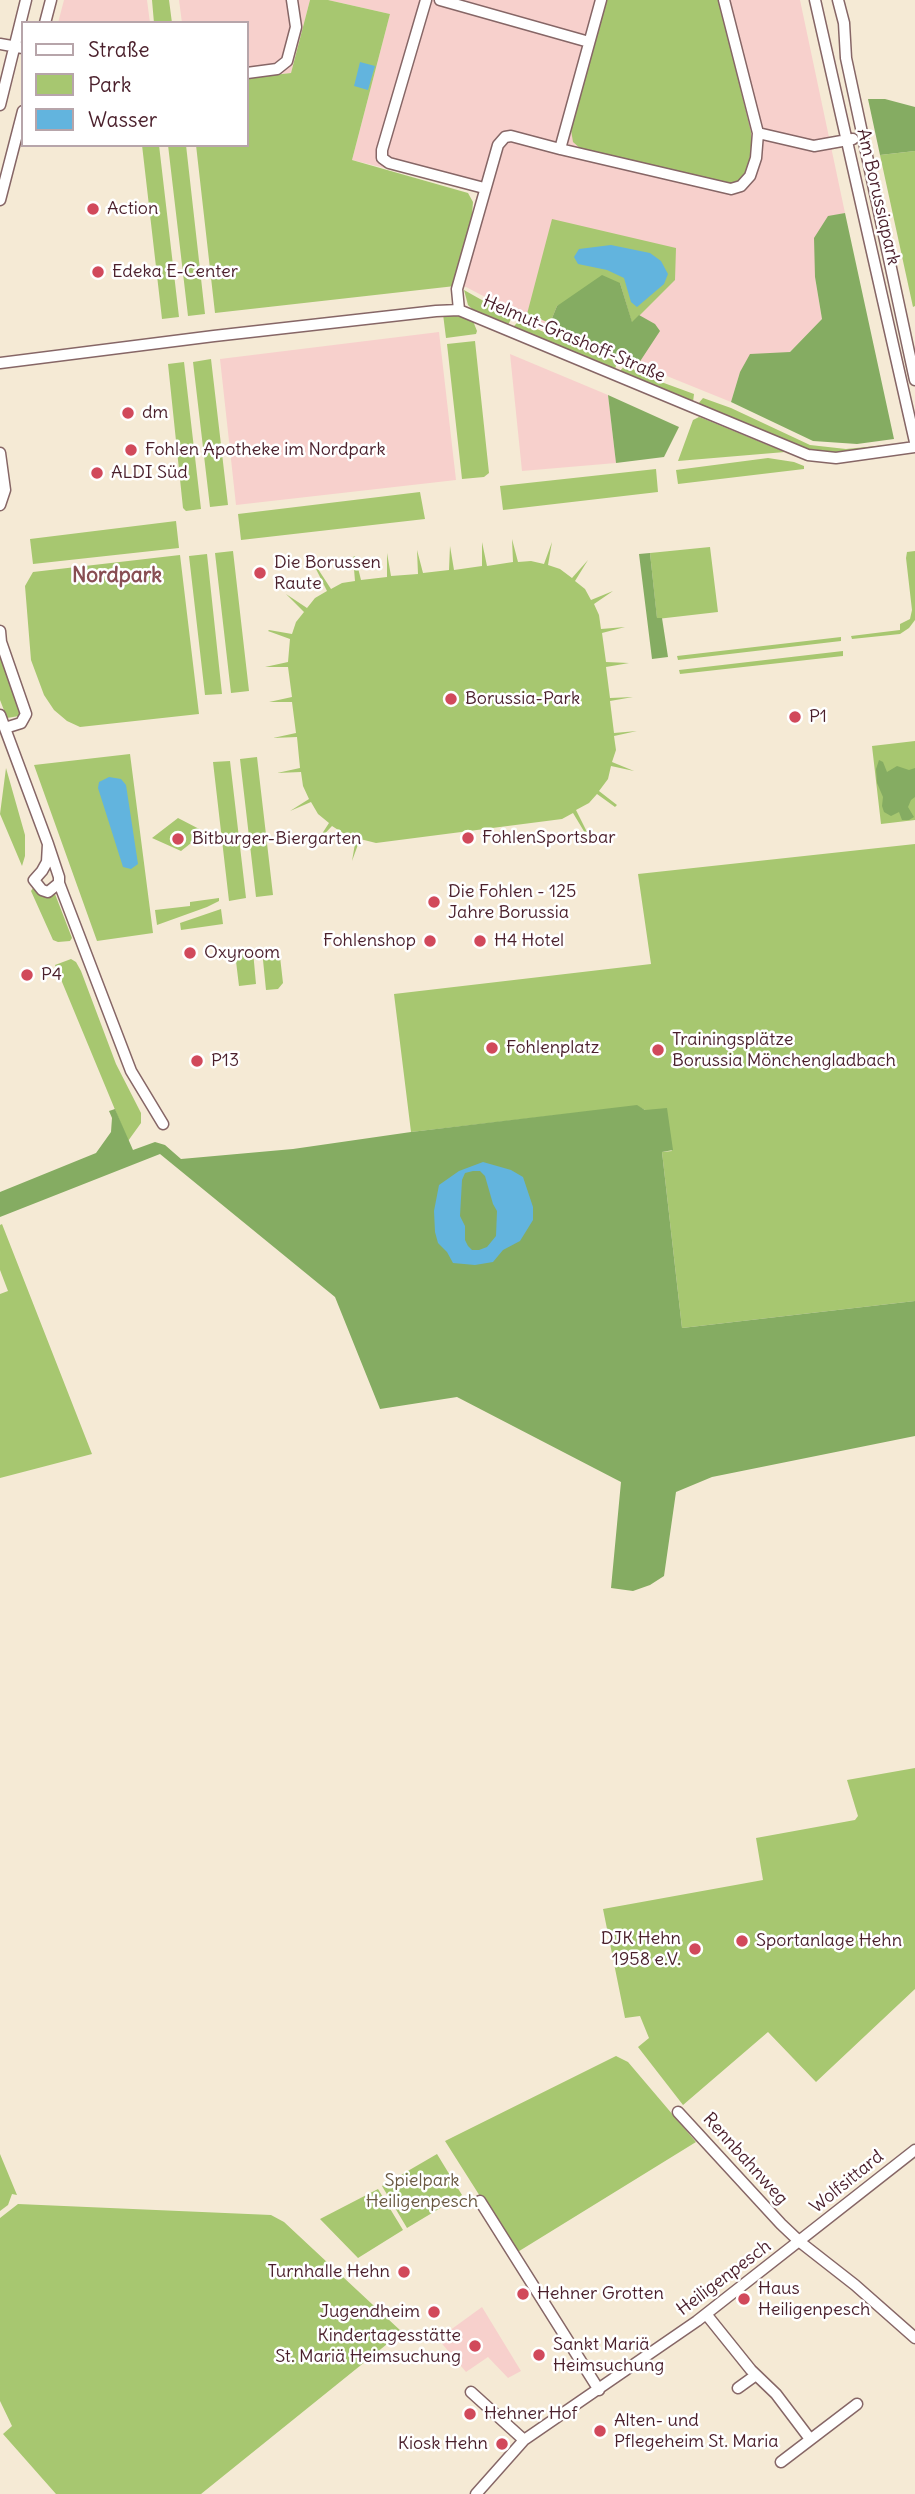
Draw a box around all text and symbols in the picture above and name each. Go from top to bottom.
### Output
legend [21,21,248,147]
text: Straße [88,36,149,63]
text: Park [88,71,131,98]
text: Wasser [88,106,157,133]
street label: Am Borussiapark [852,127,904,267]
place label: Action [107,198,158,220]
marker: Action [85,201,101,217]
place label: Edeka E-Center [112,261,238,283]
marker: Edeka E-Center [90,264,106,280]
street label: Helmut-Grashoff-Straße [479,291,669,387]
place label: dm [142,402,168,424]
marker: dm [120,405,136,421]
place label: Fohlen Apotheke im Nordpark [145,439,386,461]
marker: Fohlen Apotheke im Nordpark [123,442,139,458]
place label: ALDI Süd [111,462,188,484]
marker: ALDI Süd [89,465,105,481]
place label: Die Borussen Raute [274,552,381,594]
district label: Nordpark [72,563,162,589]
marker: Die Borussen Raute [252,565,268,581]
place label: Borussia-Park [465,688,580,710]
marker: Borussia-Park [443,691,459,707]
place label: P1 [809,706,827,728]
marker: P1 [787,709,803,725]
place label: FohlenSportsbar [482,827,616,849]
place label: Bitburger-Biergarten [192,828,362,850]
marker: FohlenSportsbar [460,830,476,846]
marker: Bitburger-Biergarten [170,831,186,847]
place label: Die Fohlen - 125 Jahre Borussia [448,881,576,924]
marker: Die Fohlen - 125 Jahre Borussia [426,894,442,910]
place label: Fohlenshop [323,930,416,952]
place label: H4 Hotel [494,930,564,952]
marker: Fohlenshop [422,933,438,949]
marker: H4 Hotel [472,933,488,949]
place label: Oxyroom [204,942,280,964]
marker: Oxyroom [182,945,198,961]
place label: P4 [41,964,62,986]
marker: P4 [19,967,35,983]
place label: Trainingsplätze Borussia Mönchengladbach [672,1029,896,1072]
place label: Fohlenplatz [506,1037,599,1059]
marker: Fohlenplatz [484,1040,500,1056]
marker: Trainingsplätze Borussia Mönchengladbach [650,1042,666,1058]
place label: P13 [211,1050,239,1072]
marker: P13 [189,1053,205,1069]
place label: DJK Hehn 1958 e.V. [601,1928,681,1970]
place label: Sportanlage Hehn [756,1930,902,1952]
marker: Sportanlage Hehn [734,1933,750,1949]
marker: DJK Hehn 1958 e.V. [687,1941,703,1957]
street label: Rennbahnweg [698,2109,792,2209]
street label: Wolfsittard [806,2146,888,2218]
park label: Spielpark Heiligenpesch [366,2170,478,2212]
street label: Heiligenpesch [673,2236,775,2320]
place label: Turnhalle Hehn [268,2261,390,2283]
marker: Turnhalle Hehn [396,2264,412,2280]
place label: Haus Heiligenpesch [758,2278,870,2320]
place label: Hehner Grotten [537,2283,664,2305]
marker: Hehner Grotten [515,2286,531,2302]
marker: Haus Heiligenpesch [736,2291,752,2307]
place label: Jugendheim [320,2301,420,2323]
marker: Jugendheim [426,2304,442,2320]
place label: Kindertagesstätte St. Mariä Heimsuchung [275,2325,461,2368]
place label: Sankt Mariä Heimsuchung [553,2334,664,2376]
marker: Kindertagesstätte St. Mariä Heimsuchung [467,2338,483,2354]
marker: Sankt Mariä Heimsuchung [531,2347,547,2363]
place label: Hehner Hof [484,2403,577,2425]
marker: Hehner Hof [462,2406,478,2422]
place label: Alten- und Pflegeheim St. Maria [614,2410,779,2452]
marker: Alten- und Pflegeheim St. Maria [592,2423,608,2439]
place label: Kiosk Hehn [398,2433,488,2455]
marker: Kiosk Hehn [494,2436,510,2452]

